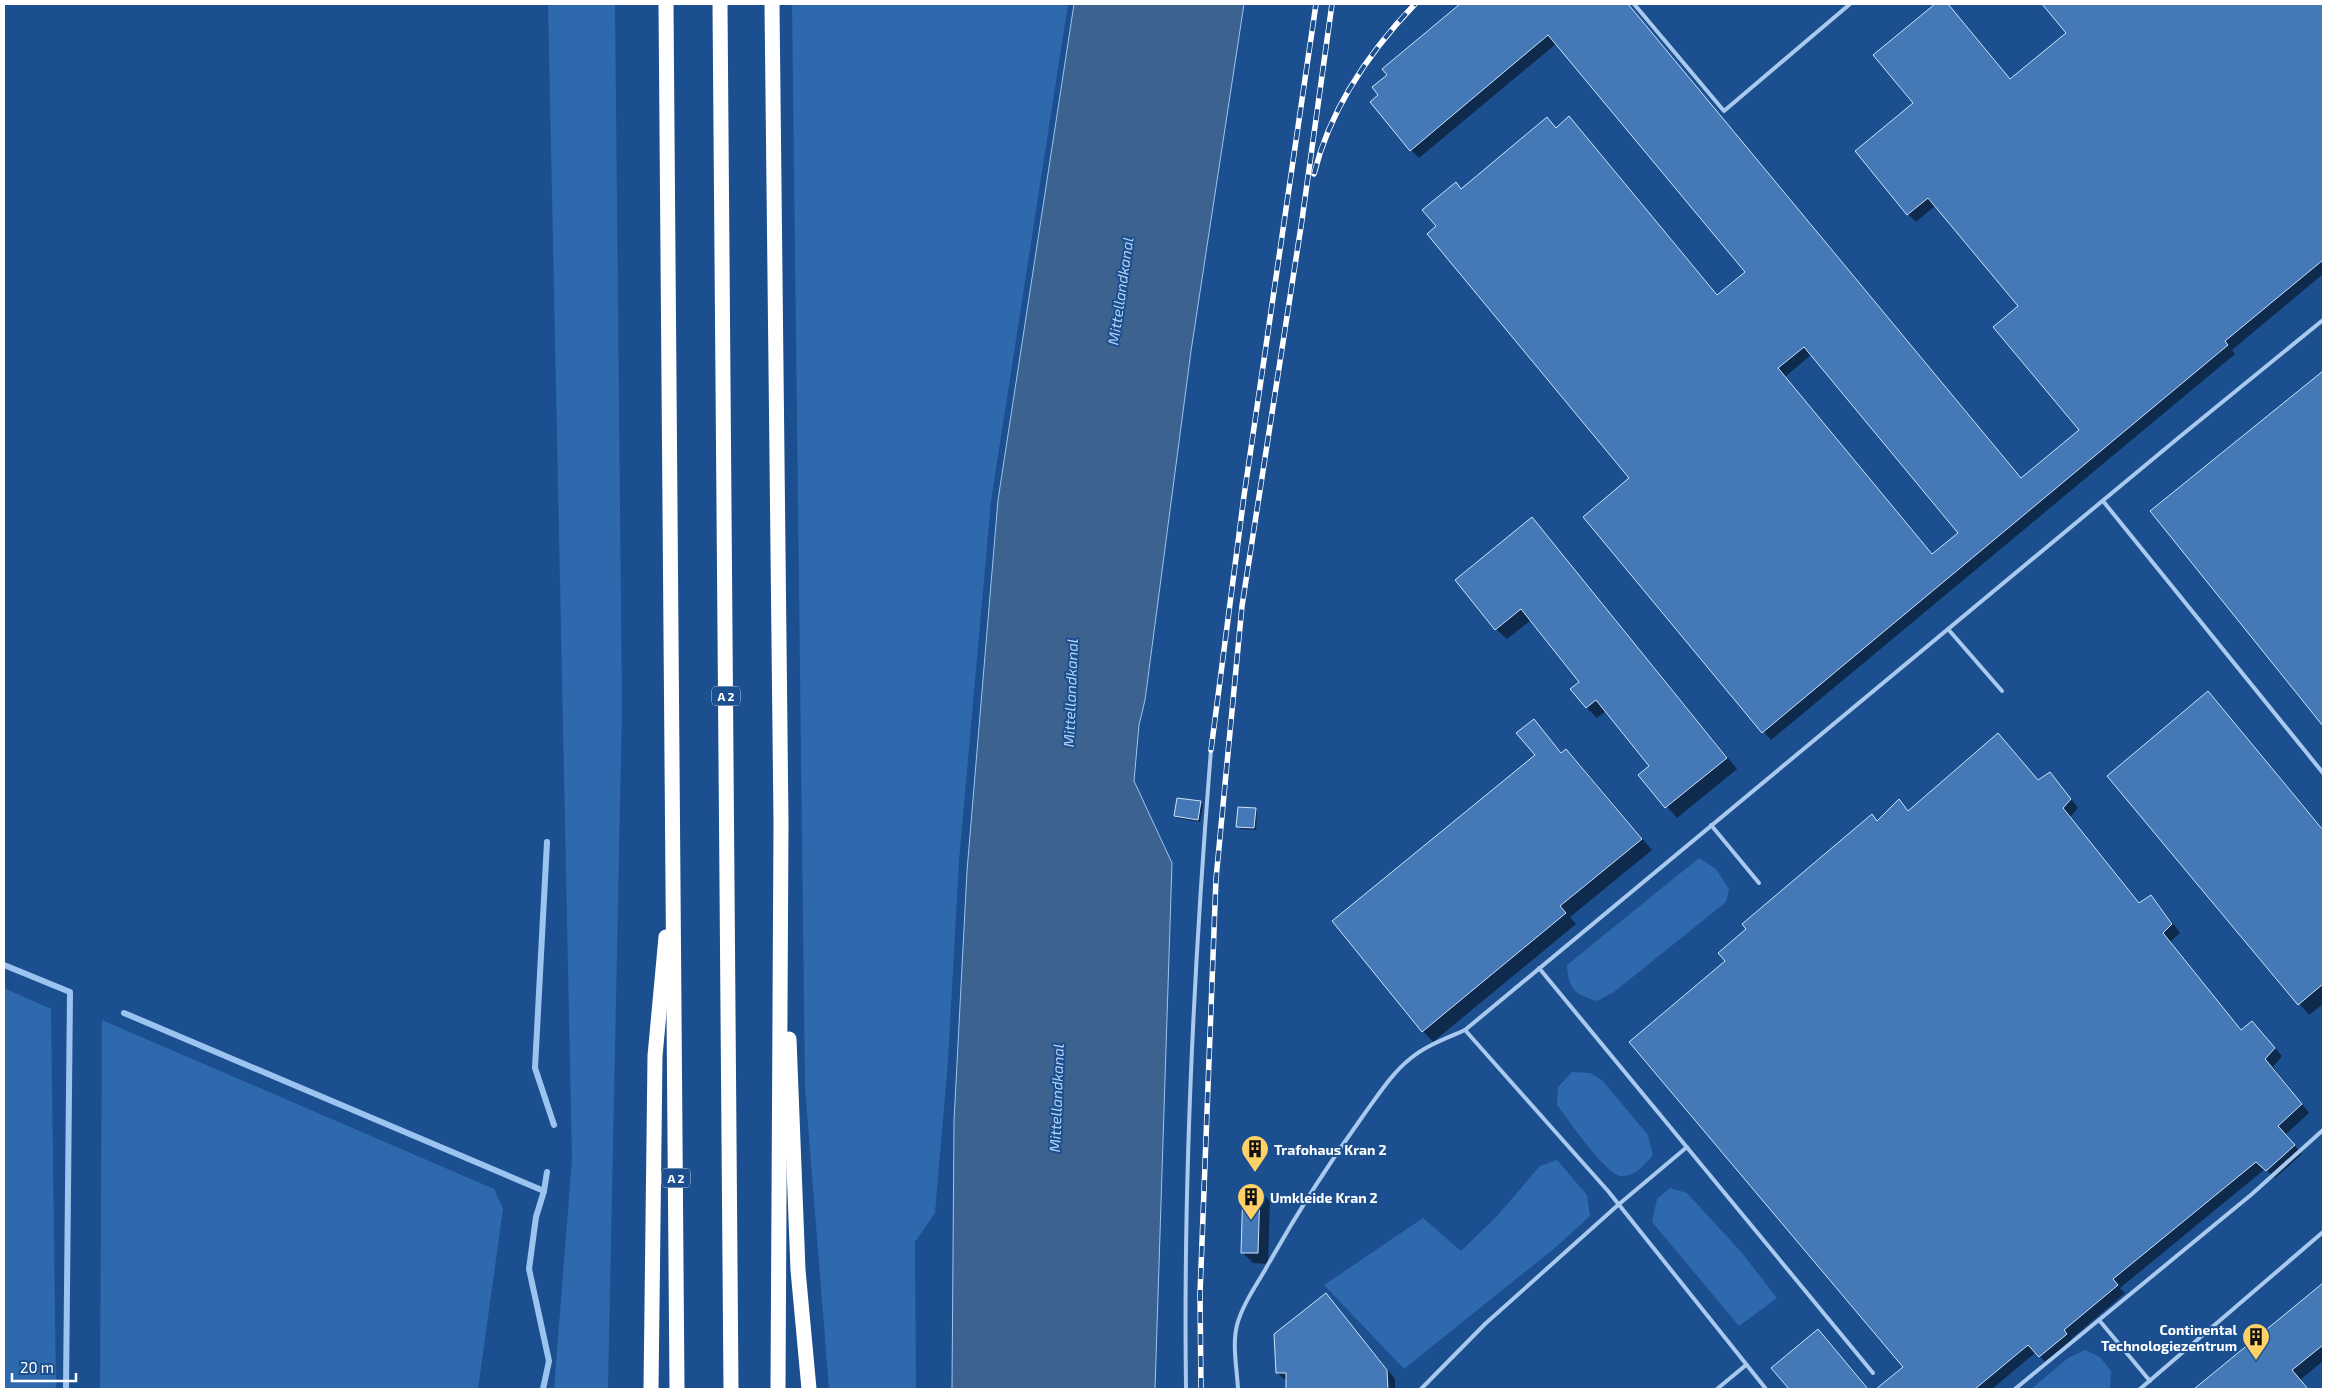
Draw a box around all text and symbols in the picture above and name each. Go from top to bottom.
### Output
water label: Mittellandkanal [1104,236,1136,346]
water label: Mittellandkanal [1059,638,1081,748]
road number: A 2 [712,686,740,706]
water label: Mittellandkanal [1045,1043,1067,1153]
building icon: Trafohaus Kran 2 [1240,1134,1270,1173]
place label: Trafohaus Kran 2 [1274,1141,1387,1158]
road number: A 2 [662,1168,690,1188]
building icon: Umkleide Kran 2 [1236,1182,1266,1221]
place label: Umkleide Kran 2 [1270,1189,1378,1206]
place label: Continental Technologiezentrum [2101,1321,2237,1354]
building icon: Continental Technologiezentrum [2241,1322,2271,1361]
scale bar [12,1350,76,1382]
text: 20 m [20,1358,54,1376]

